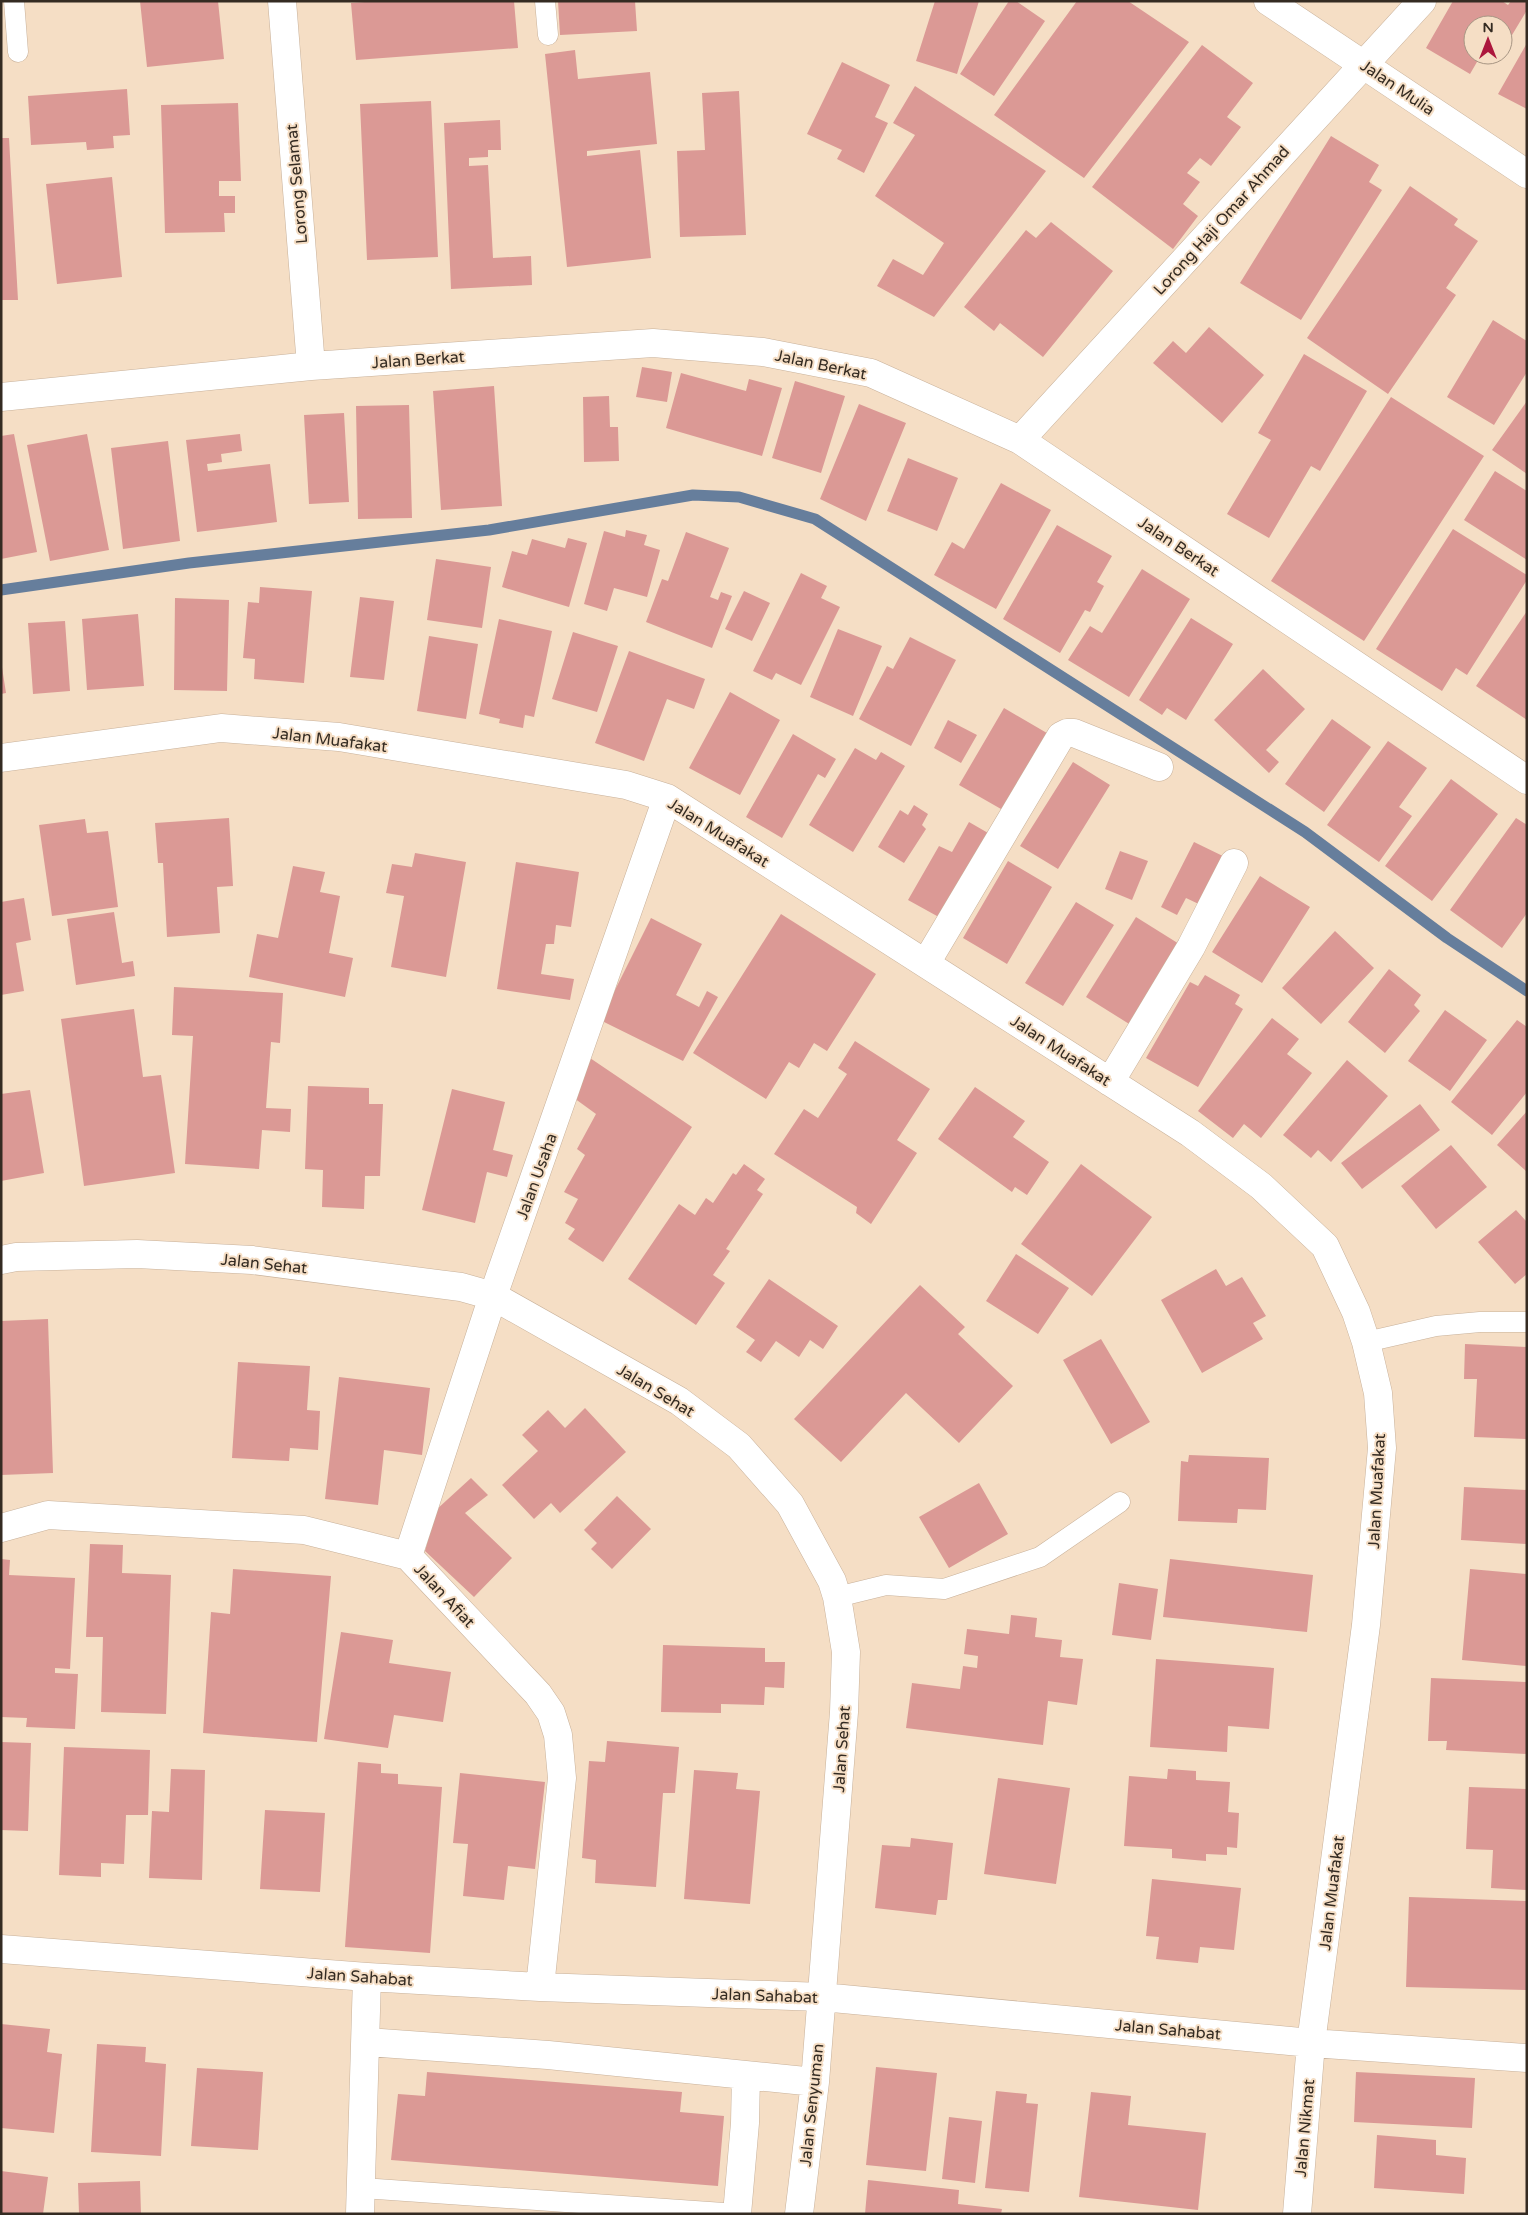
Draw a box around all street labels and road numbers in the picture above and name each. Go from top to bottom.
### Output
street label: Jalan Mulia [1356,56,1438,120]
street label: Lorong Selamat [282,123,312,245]
street label: Lorong Haji Omar Ahmad [1149,142,1294,299]
street label: Jalan Berkat [773,346,868,384]
street label: Jalan Berkat [371,347,465,373]
street label: Jalan Berkat [1134,513,1223,581]
street label: Jalan Muafakat [271,723,388,757]
street label: Jalan Muafakat [664,794,773,872]
street label: Jalan Muafakat [1007,1011,1114,1091]
street label: Jalan Usaha [512,1130,562,1222]
street label: Jalan Sehat [220,1250,308,1278]
street label: Jalan Sehat [613,1360,698,1422]
street label: Jalan Muafakat [1364,1433,1390,1549]
street label: Jalan Afiat [410,1560,479,1632]
street label: Jalan Sehat [829,1705,855,1793]
street label: Jalan Muafakat [1315,1835,1349,1952]
street label: Jalan Sahabat [306,1963,413,1991]
street label: Jalan Sahabat [712,1984,818,2008]
street label: Jalan Sahabat [1114,2015,1222,2045]
street label: Jalan Senyuman [796,2043,828,2168]
street label: Jalan Nikmat [1291,2078,1319,2178]

